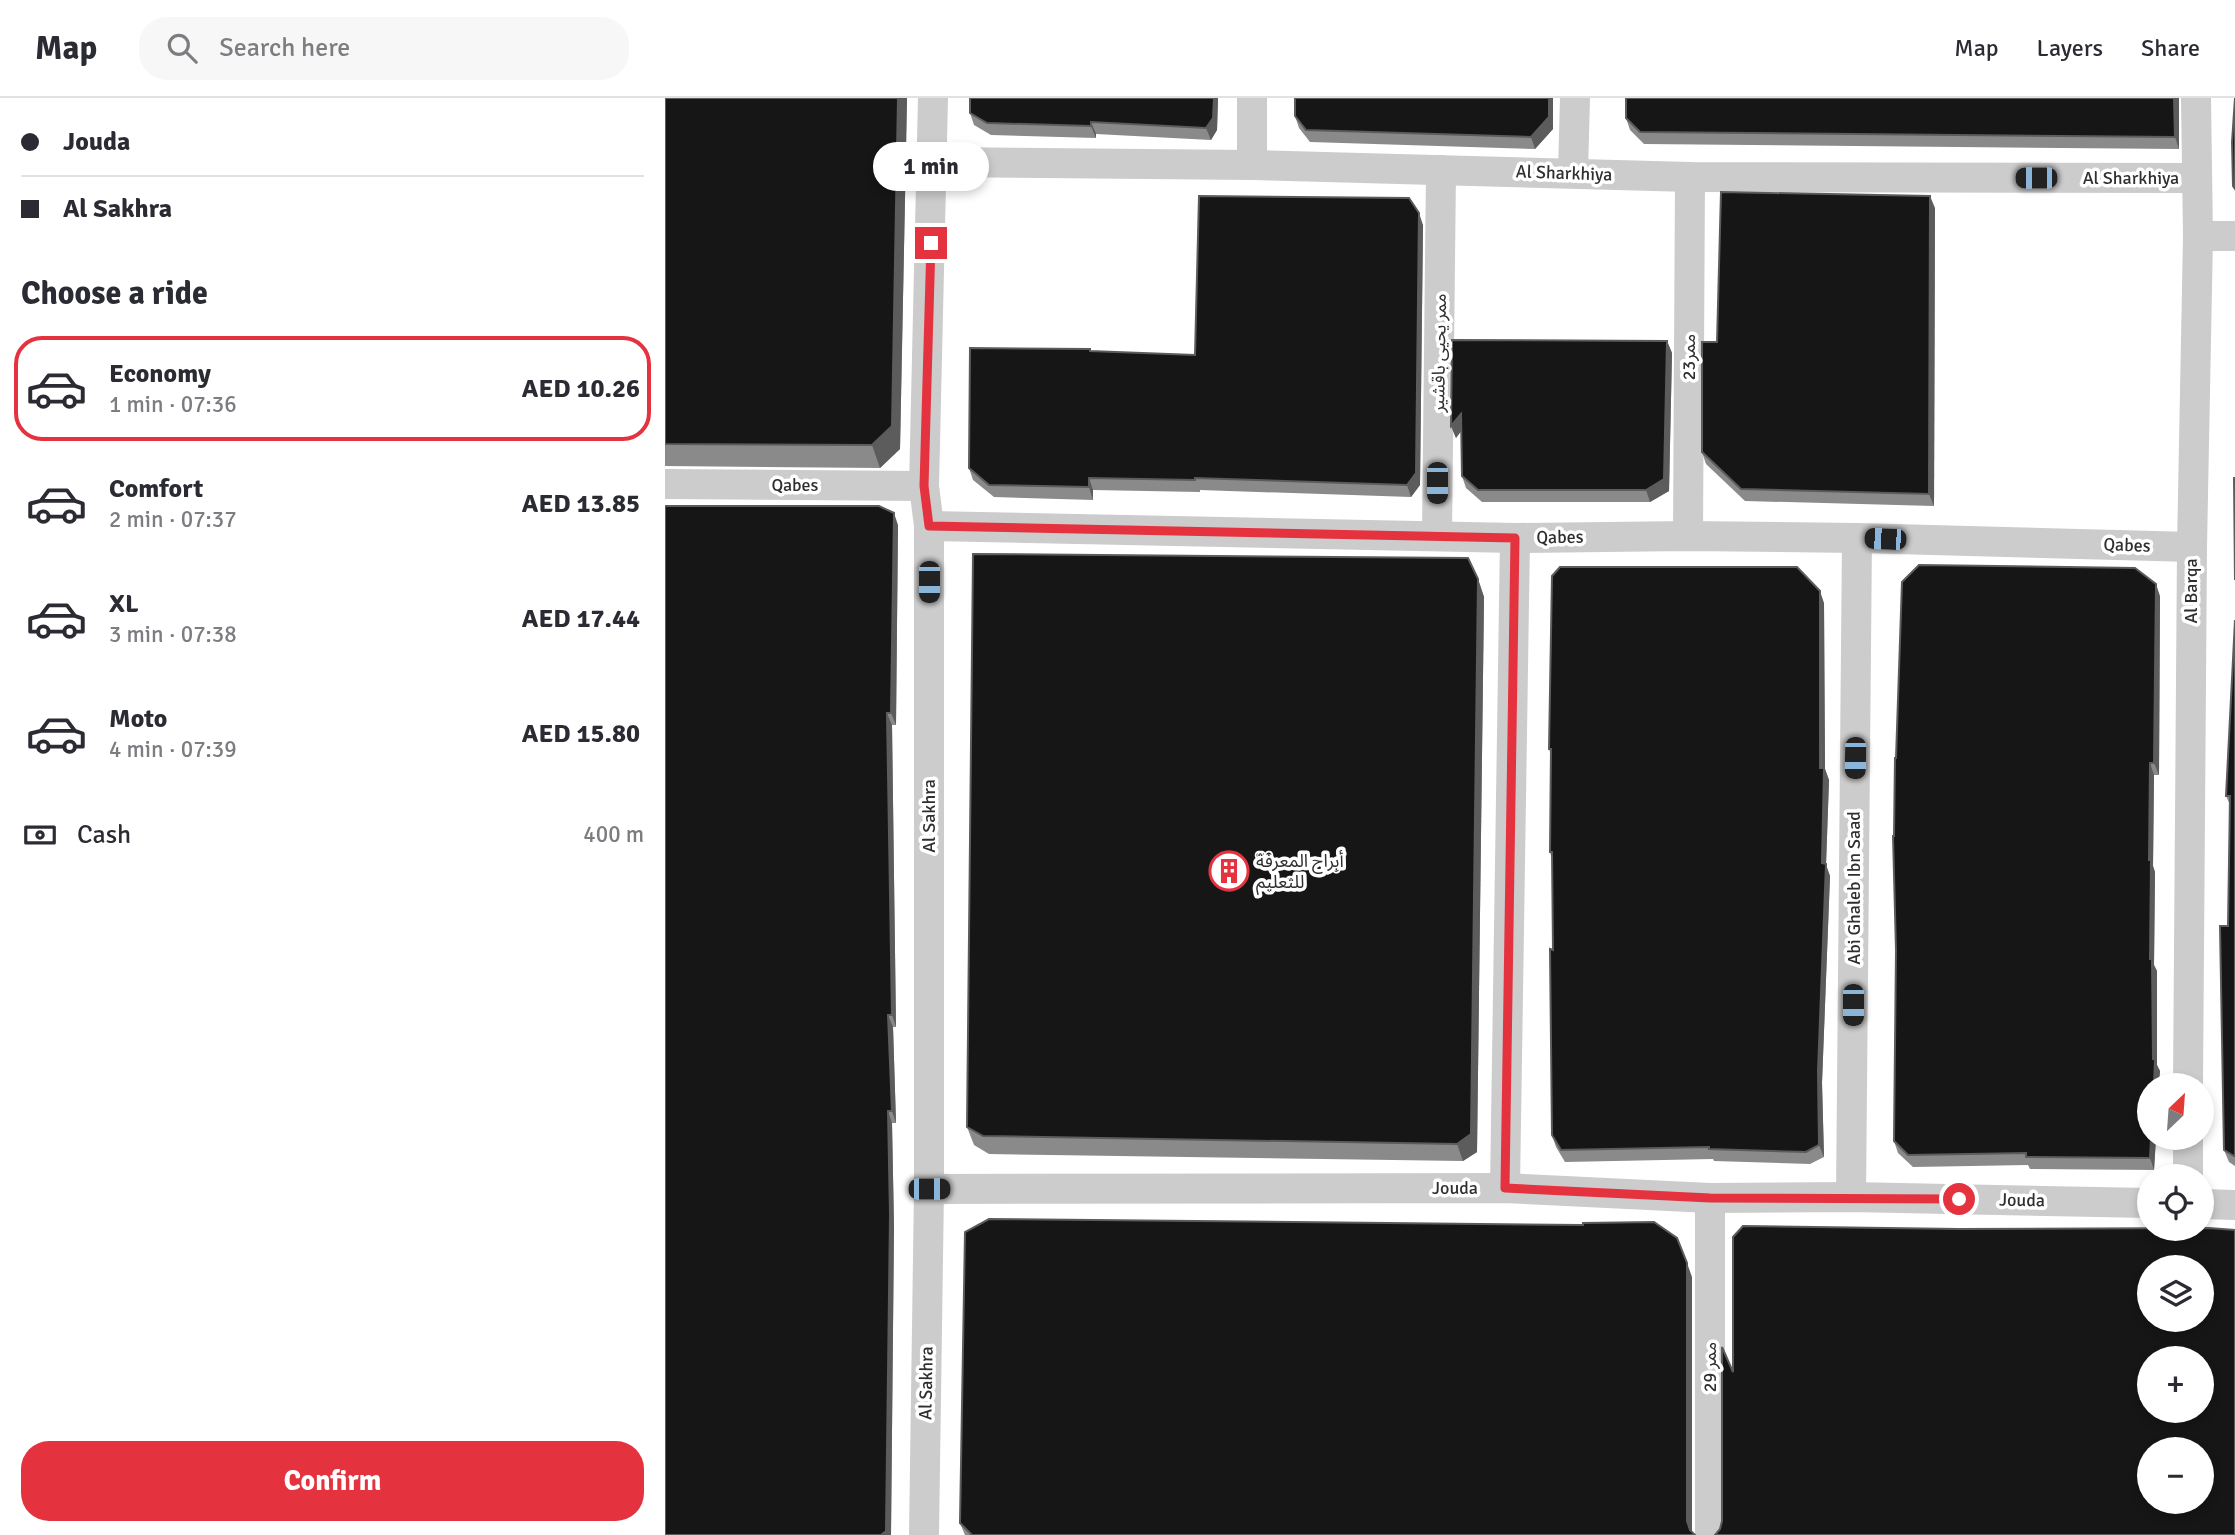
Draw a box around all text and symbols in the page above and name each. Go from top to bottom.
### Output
search box [139,17,629,80]
text: Map [35,28,97,69]
icon: search [163,29,201,67]
text: Search here [219,32,350,64]
text: Map [1954,33,1999,63]
text: Layers [2037,33,2103,63]
text: Share [2141,33,2200,63]
text: Jouda [63,126,130,158]
callout: 1 min [873,142,989,190]
text: 1 min [903,152,959,181]
street label: Al Sharkhiya [1515,160,1613,186]
street label: Al Sharkhiya [2083,167,2179,189]
car [2016,168,2058,189]
text: Al Sakhra [63,193,172,225]
route end [915,227,947,259]
text: Choose a ride [21,274,208,313]
street label: ممر يحيى باقشير [1427,293,1451,414]
street label: ممر23 [1678,334,1700,380]
icon: car [25,357,88,420]
text: Economy [109,358,211,390]
text: AED 10.26 [522,373,640,405]
text: 1 min · 07:36 [109,390,237,419]
car [1427,462,1448,504]
icon: car [25,472,88,535]
text: Comfort [109,473,203,505]
street label: Qabes [772,474,819,496]
text: AED 13.85 [522,488,640,520]
text: 2 min · 07:37 [109,505,237,534]
street label: Qabes [1536,526,1584,548]
car [1864,528,1907,550]
street label: Qabes [2103,533,2151,557]
street label: Al Barqa [2180,558,2202,624]
car [919,561,940,603]
icon: car [25,587,88,650]
text: XL [109,588,139,620]
text: AED 17.44 [522,603,640,635]
text: 3 min · 07:38 [109,620,237,649]
icon: car [25,702,88,765]
text: Moto [109,703,167,735]
text: AED 15.80 [522,718,640,750]
text: 4 min · 07:39 [109,735,237,764]
car [1845,737,1866,779]
street label: Al Sakhra [918,779,940,853]
street label: Abi Ghaleb Ibn Saad [1843,811,1865,965]
icon: cash [21,816,59,854]
text: Cash [77,819,131,851]
text: 400 m [583,820,644,849]
building icon: أبراج المعرفة للتعليم [1208,850,1250,892]
place label: أبراج المعرفة للتعليم [1256,850,1344,895]
car [1843,984,1864,1026]
north arrow [2137,1073,2214,1150]
map controls [2137,1073,2214,1514]
button: locate [2137,1164,2214,1241]
street label: Jouda [1432,1177,1478,1199]
car [909,1179,951,1200]
route start [1943,1183,1975,1215]
street label: Jouda [1999,1189,2045,1211]
button: layers [2137,1255,2214,1332]
street label: ممر 29 [1699,1342,1721,1392]
street label: Al Sakhra [914,1346,938,1420]
button: + [2137,1346,2214,1423]
button: − [2137,1437,2214,1514]
button: Confirm [21,1441,644,1521]

